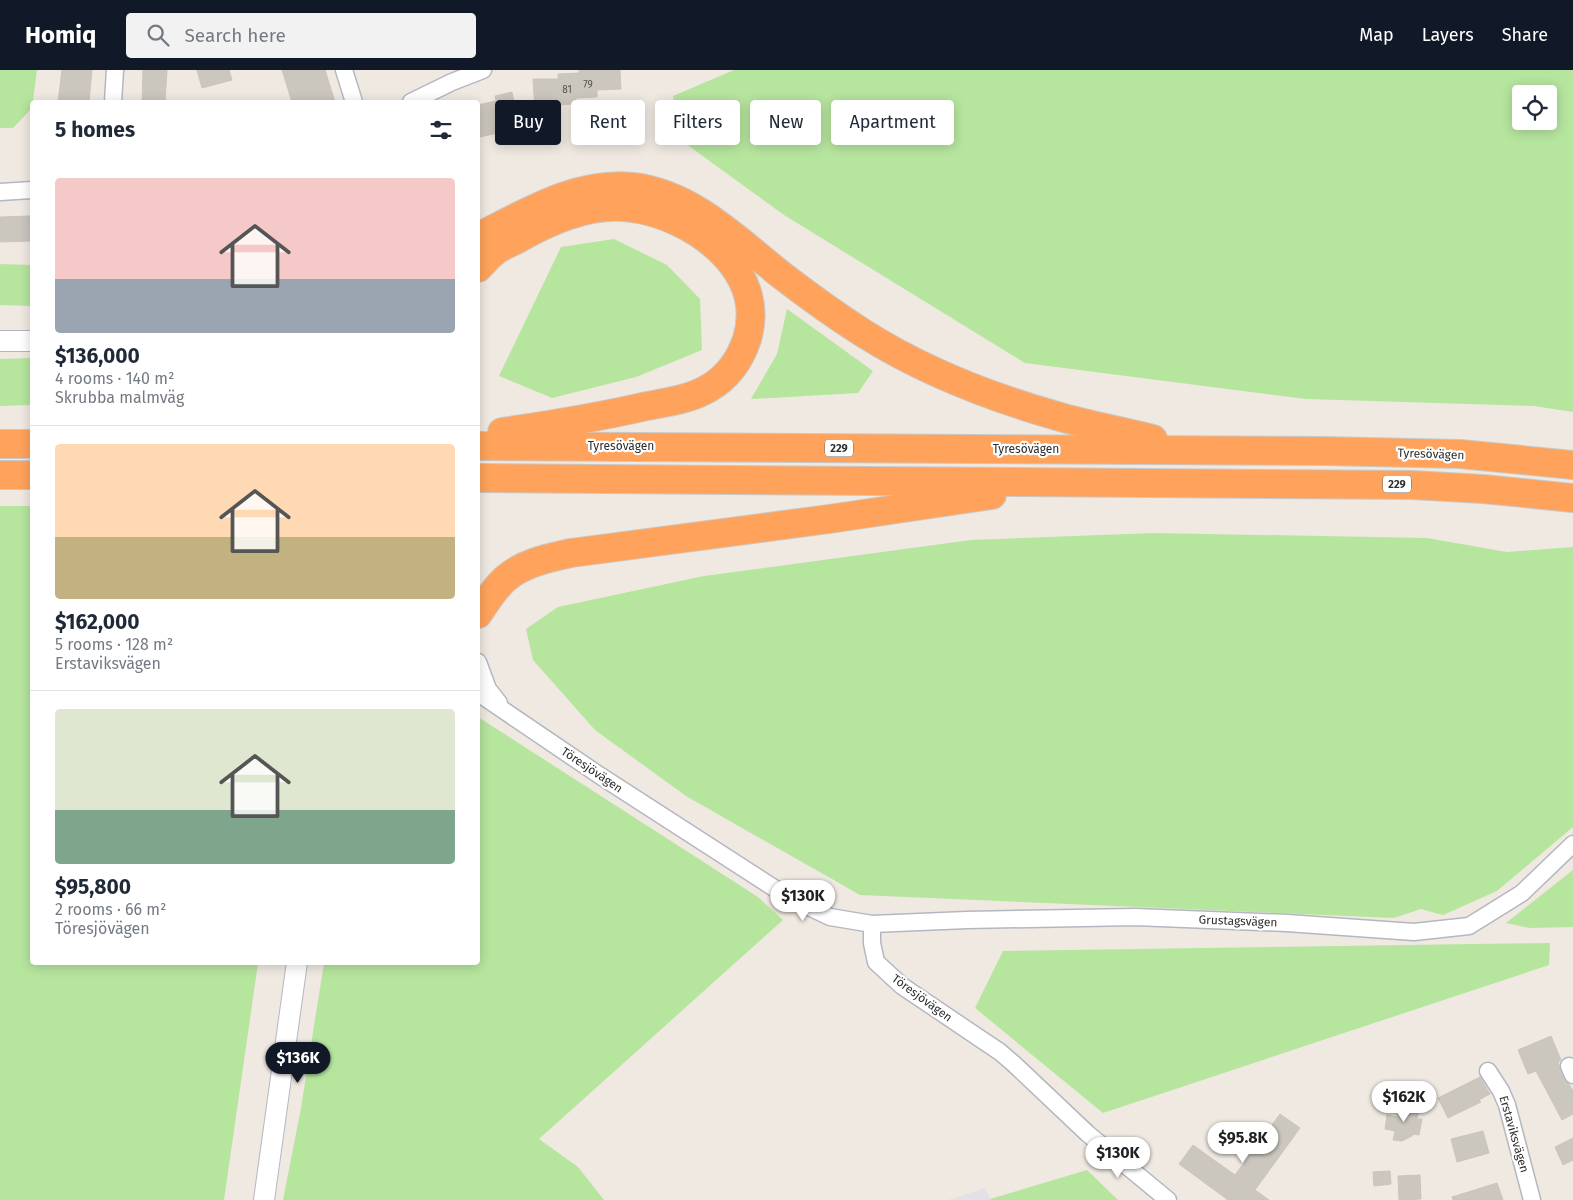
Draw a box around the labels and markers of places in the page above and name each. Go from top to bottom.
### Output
pin: $130K [768,880,838,922]
pin: $136K [263,1042,333,1084]
pin: $162K [1369,1080,1439,1123]
pin: $95.8K [1202,1122,1284,1164]
pin: $130K [1083,1136,1153,1179]

